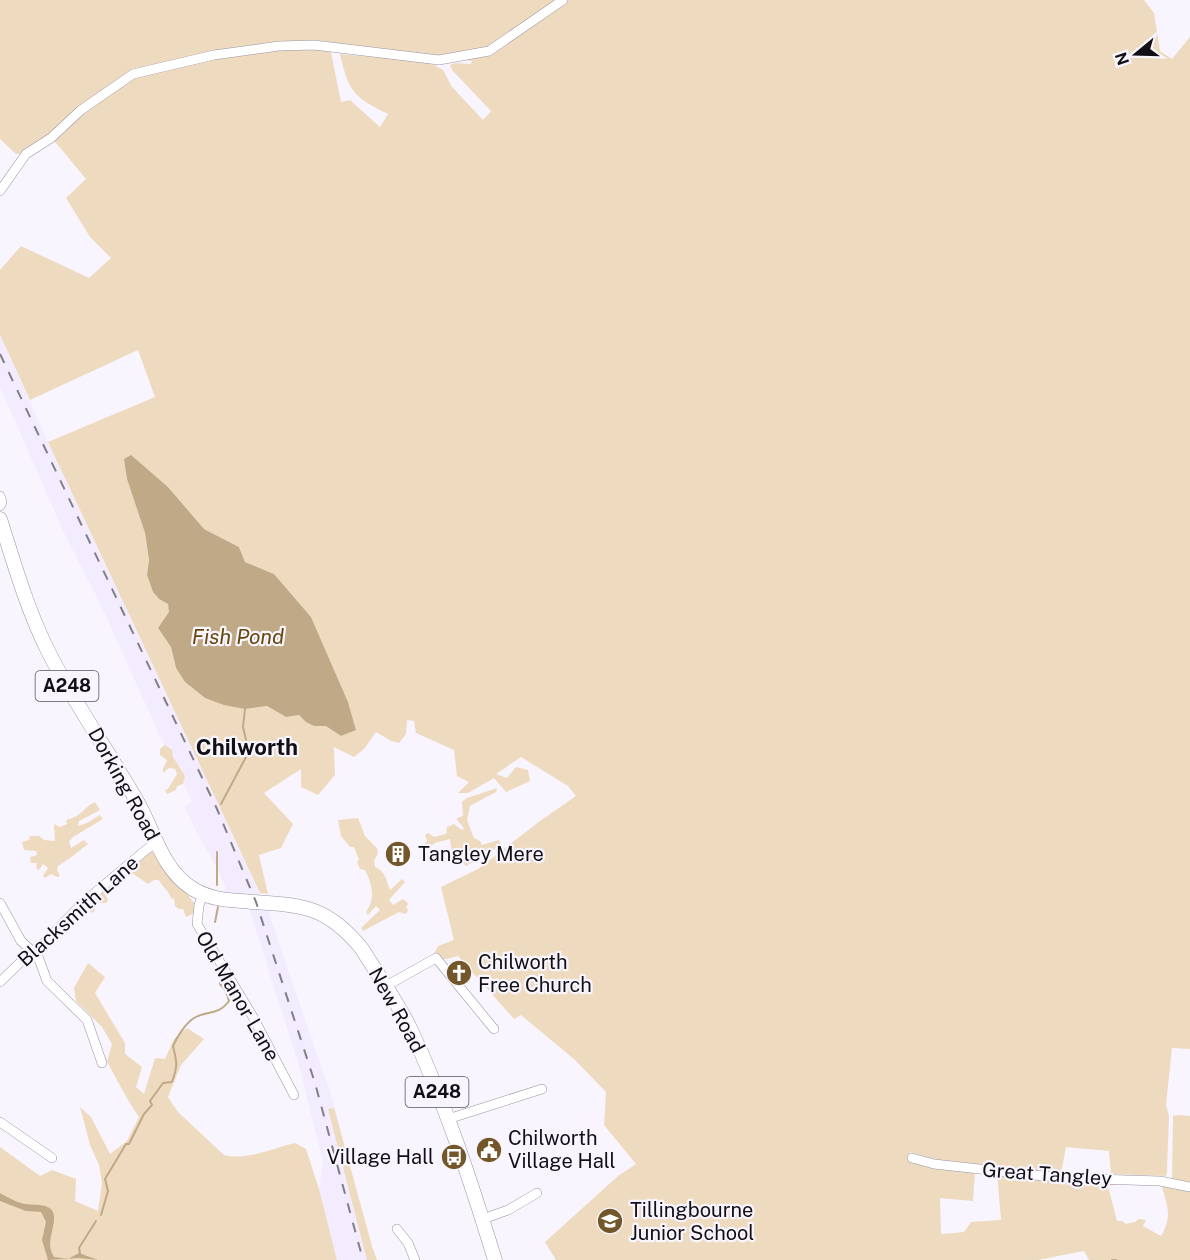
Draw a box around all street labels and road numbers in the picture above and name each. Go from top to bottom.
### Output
road number: A248 [36,671,98,701]
street label: Dorking Road [83,723,165,845]
street label: Blacksmith Lane [13,851,143,971]
street label: Old Manor Lane [191,927,285,1065]
street label: New Road [364,963,430,1057]
road number: A248 [406,1077,468,1107]
street label: Great Tangley [981,1157,1113,1191]

